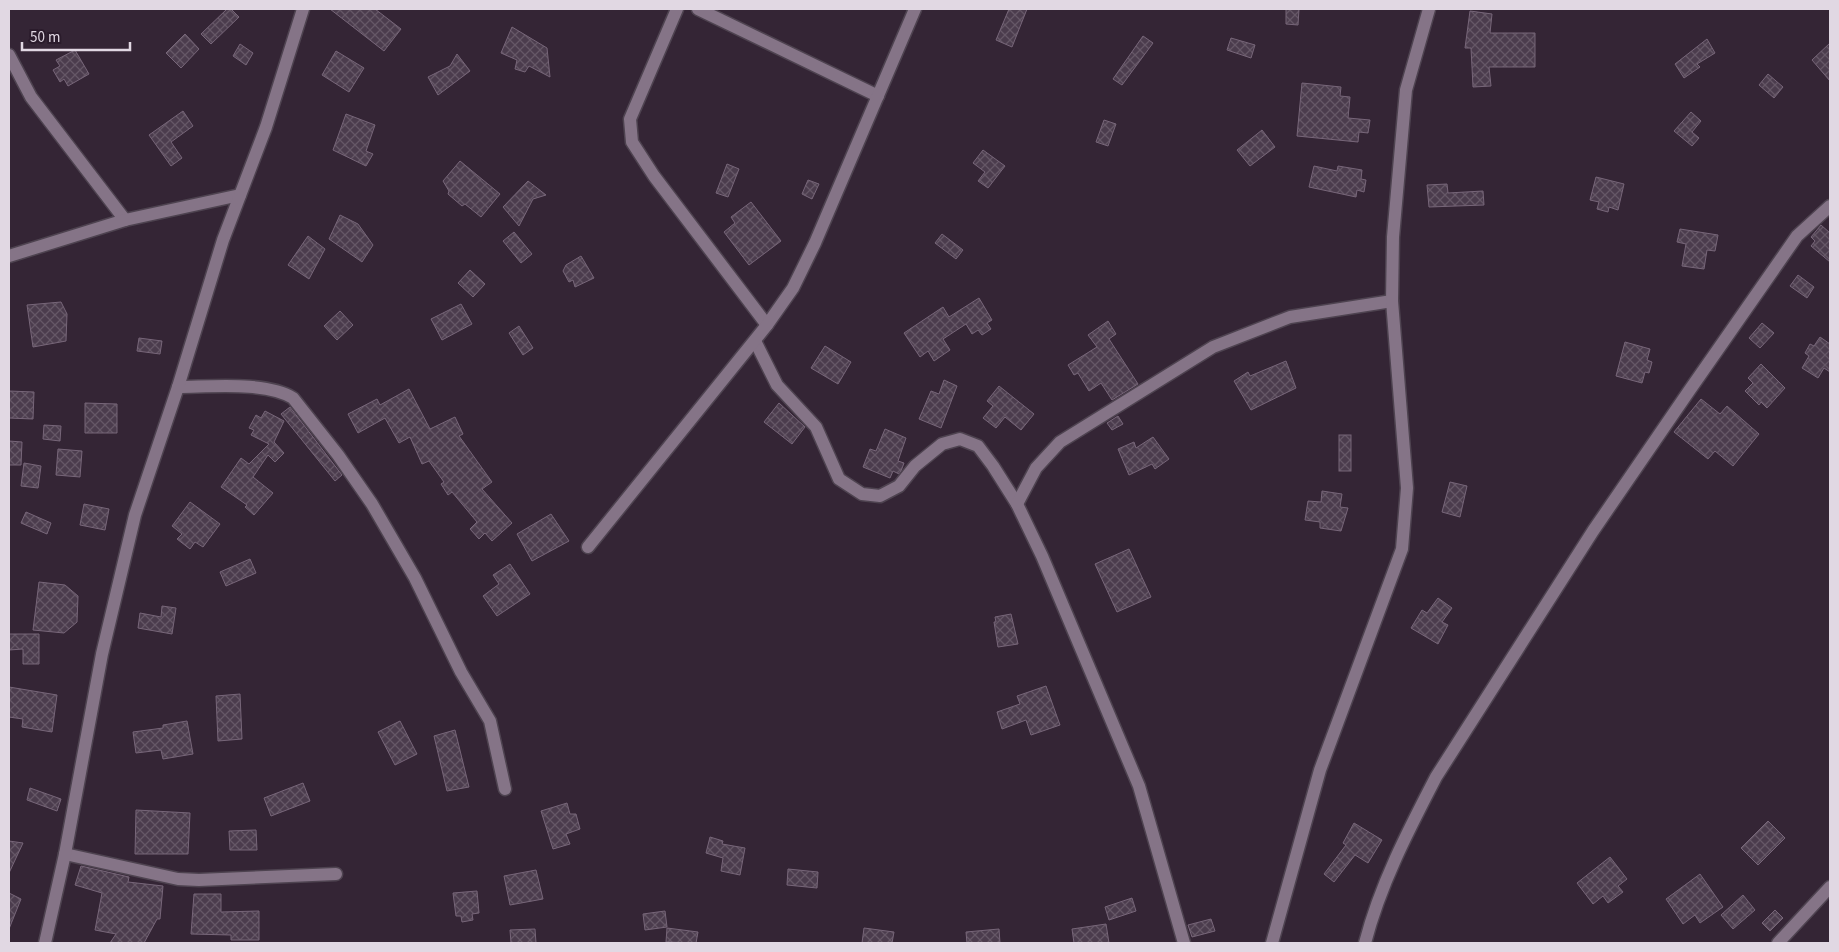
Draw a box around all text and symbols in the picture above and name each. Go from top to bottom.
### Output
scale bar [22,20,130,52]
text: 50 m [30,27,60,48]

